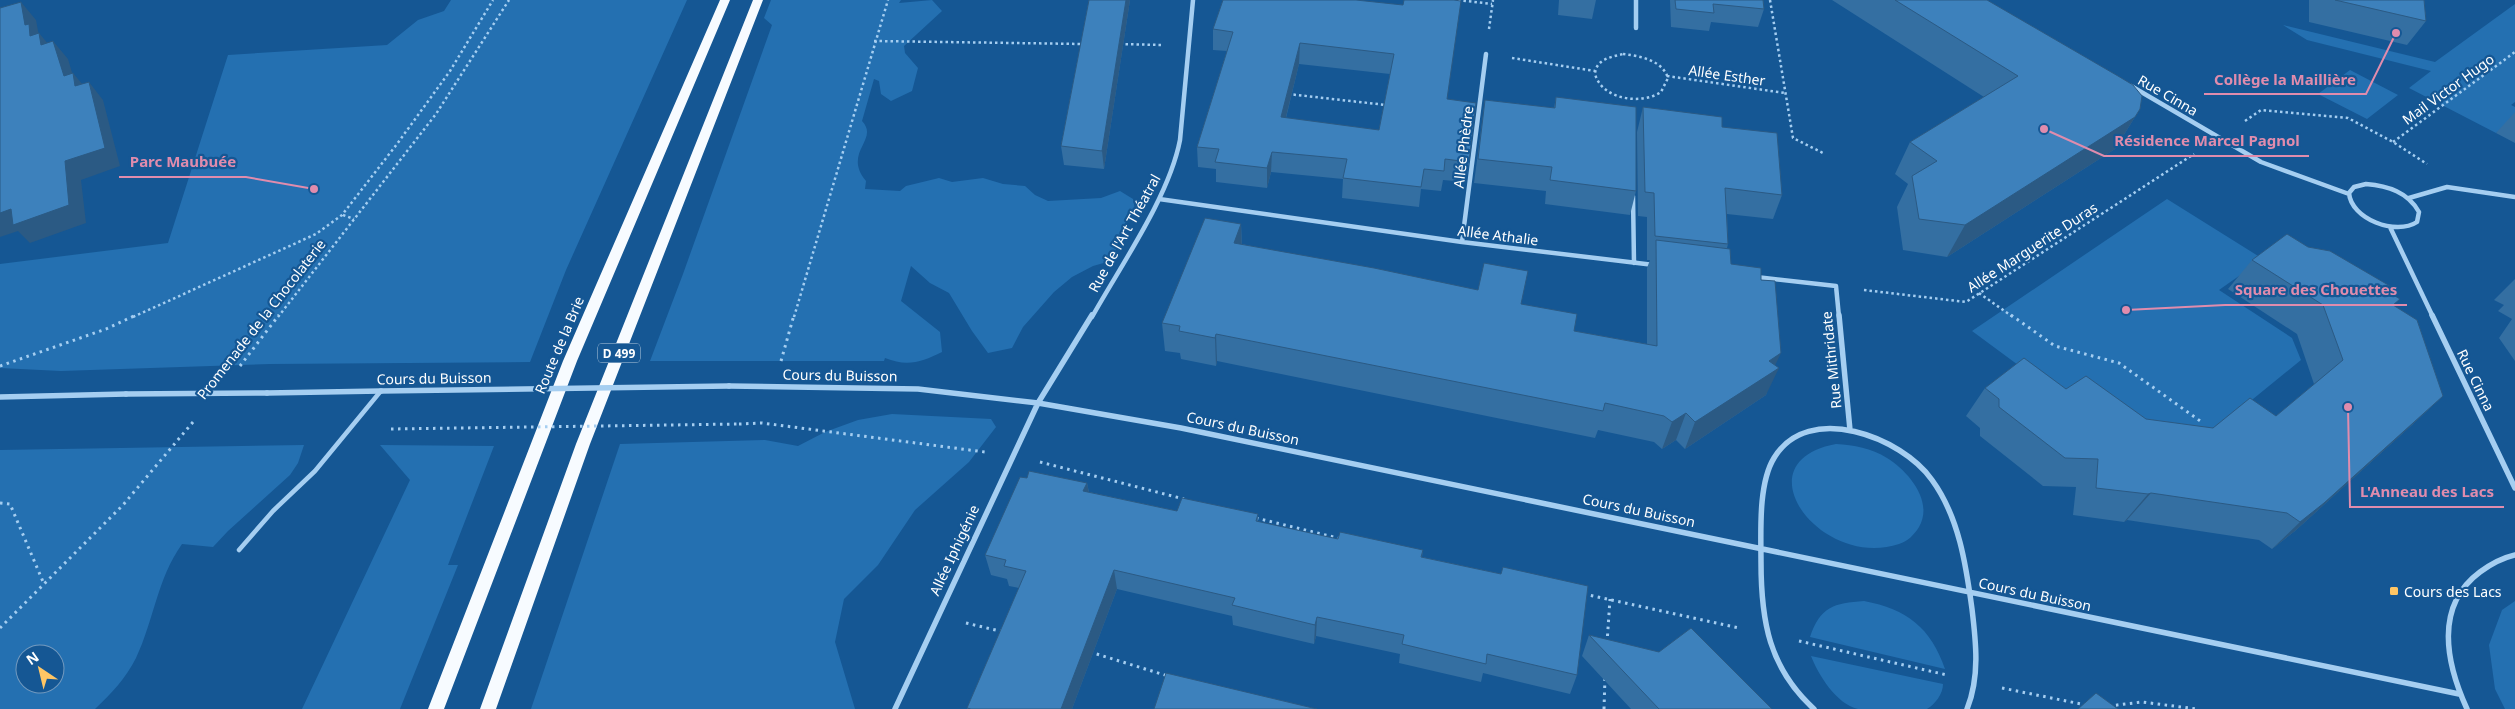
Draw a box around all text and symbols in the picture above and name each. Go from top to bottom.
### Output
street label: Mail Victor Hugo [2398,49,2498,129]
street label: Allée Esther [1687,60,1767,90]
callout: Collège la Maillière [2204,64,2366,94]
text: Collège la Maillière [2214,69,2356,89]
street label: Rue Cinna [2134,70,2202,120]
street label: Allée Phèdre [1449,105,1477,189]
callout: Résidence Marcel Pagnol [2104,126,2309,156]
text: Résidence Marcel Pagnol [2114,130,2300,150]
callout: Parc Maubuée [119,147,246,177]
text: Parc Maubuée [130,151,236,171]
street label: Rue de l'Art Théatral [1084,170,1164,296]
street label: Allée Marguerite Duras [1963,198,2101,296]
street label: Allée Athalie [1457,221,1540,249]
street label: Promenade de la Chocolaterie [193,235,330,403]
callout: Square des Chouettes [2225,275,2407,305]
text: Square des Chouettes [2235,279,2397,299]
street label: Route de la Brie [530,293,588,397]
street label: Rue Mithridate [1816,310,1846,410]
road number: D 499 [598,343,640,362]
street label: Rue Cinna [2453,346,2499,414]
street label: Cours du Buisson [782,364,898,386]
street label: Cours du Buisson [376,367,492,389]
street label: Cours du Buisson [1185,407,1301,449]
callout: L'Anneau des Lacs [2350,477,2504,507]
text: L'Anneau des Lacs [2360,481,2494,501]
street label: Cours du Buisson [1581,489,1697,531]
street label: Allée Iphigénie [925,502,983,598]
street label: Cours du Buisson [1977,573,2093,615]
place label: Cours des Lacs [2404,582,2502,601]
marker: Cours des Lacs [2388,585,2400,597]
north arrow [15,644,65,694]
text: N [22,647,42,669]

